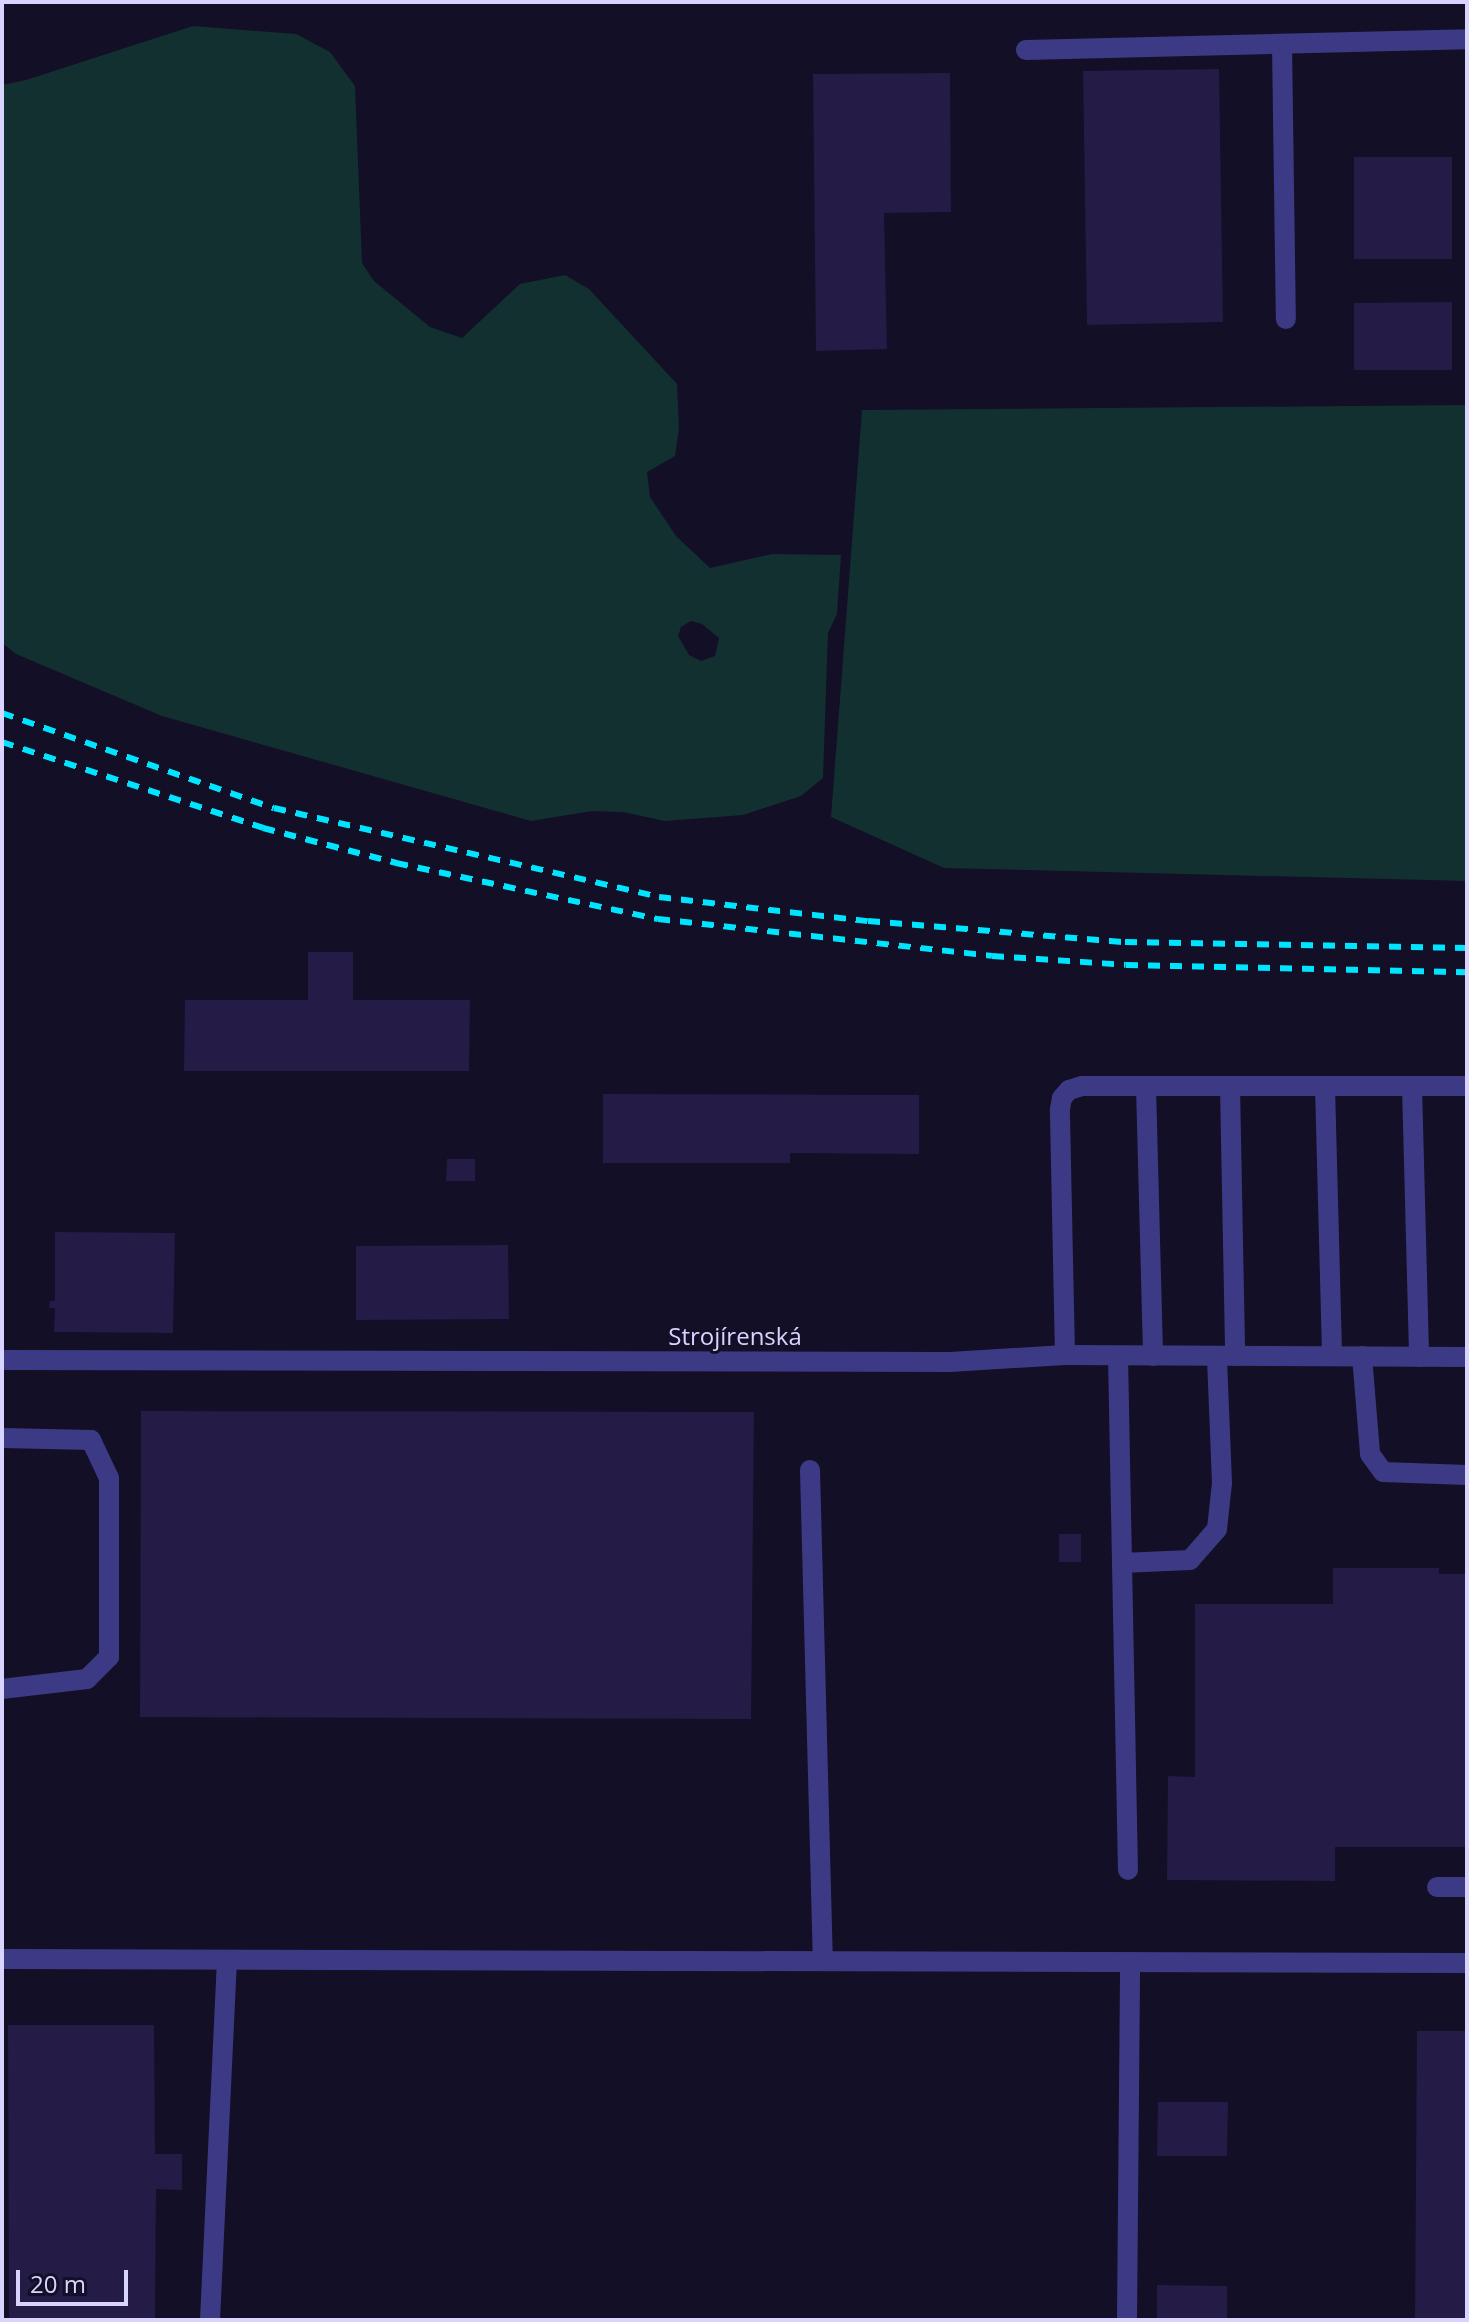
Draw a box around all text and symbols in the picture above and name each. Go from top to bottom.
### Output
street label: Strojírenská [668,1322,802,1350]
scale bar [20,2254,132,2304]
text: 20 m [30,2267,86,2300]

